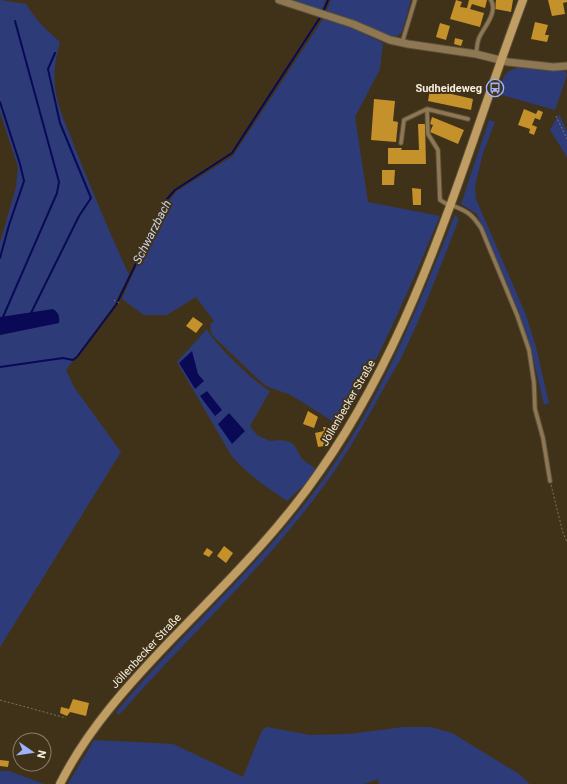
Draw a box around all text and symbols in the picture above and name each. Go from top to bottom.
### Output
bus stop icon: Sudheideweg [485,78,505,98]
place label: Sudheideweg [415,82,482,95]
water label: Schwarzbach [130,198,174,266]
street label: Jöllenbecker Straße [318,358,378,448]
street label: Jöllenbecker Straße [108,611,184,691]
north arrow [12,732,52,772]
text: N [34,749,48,760]

